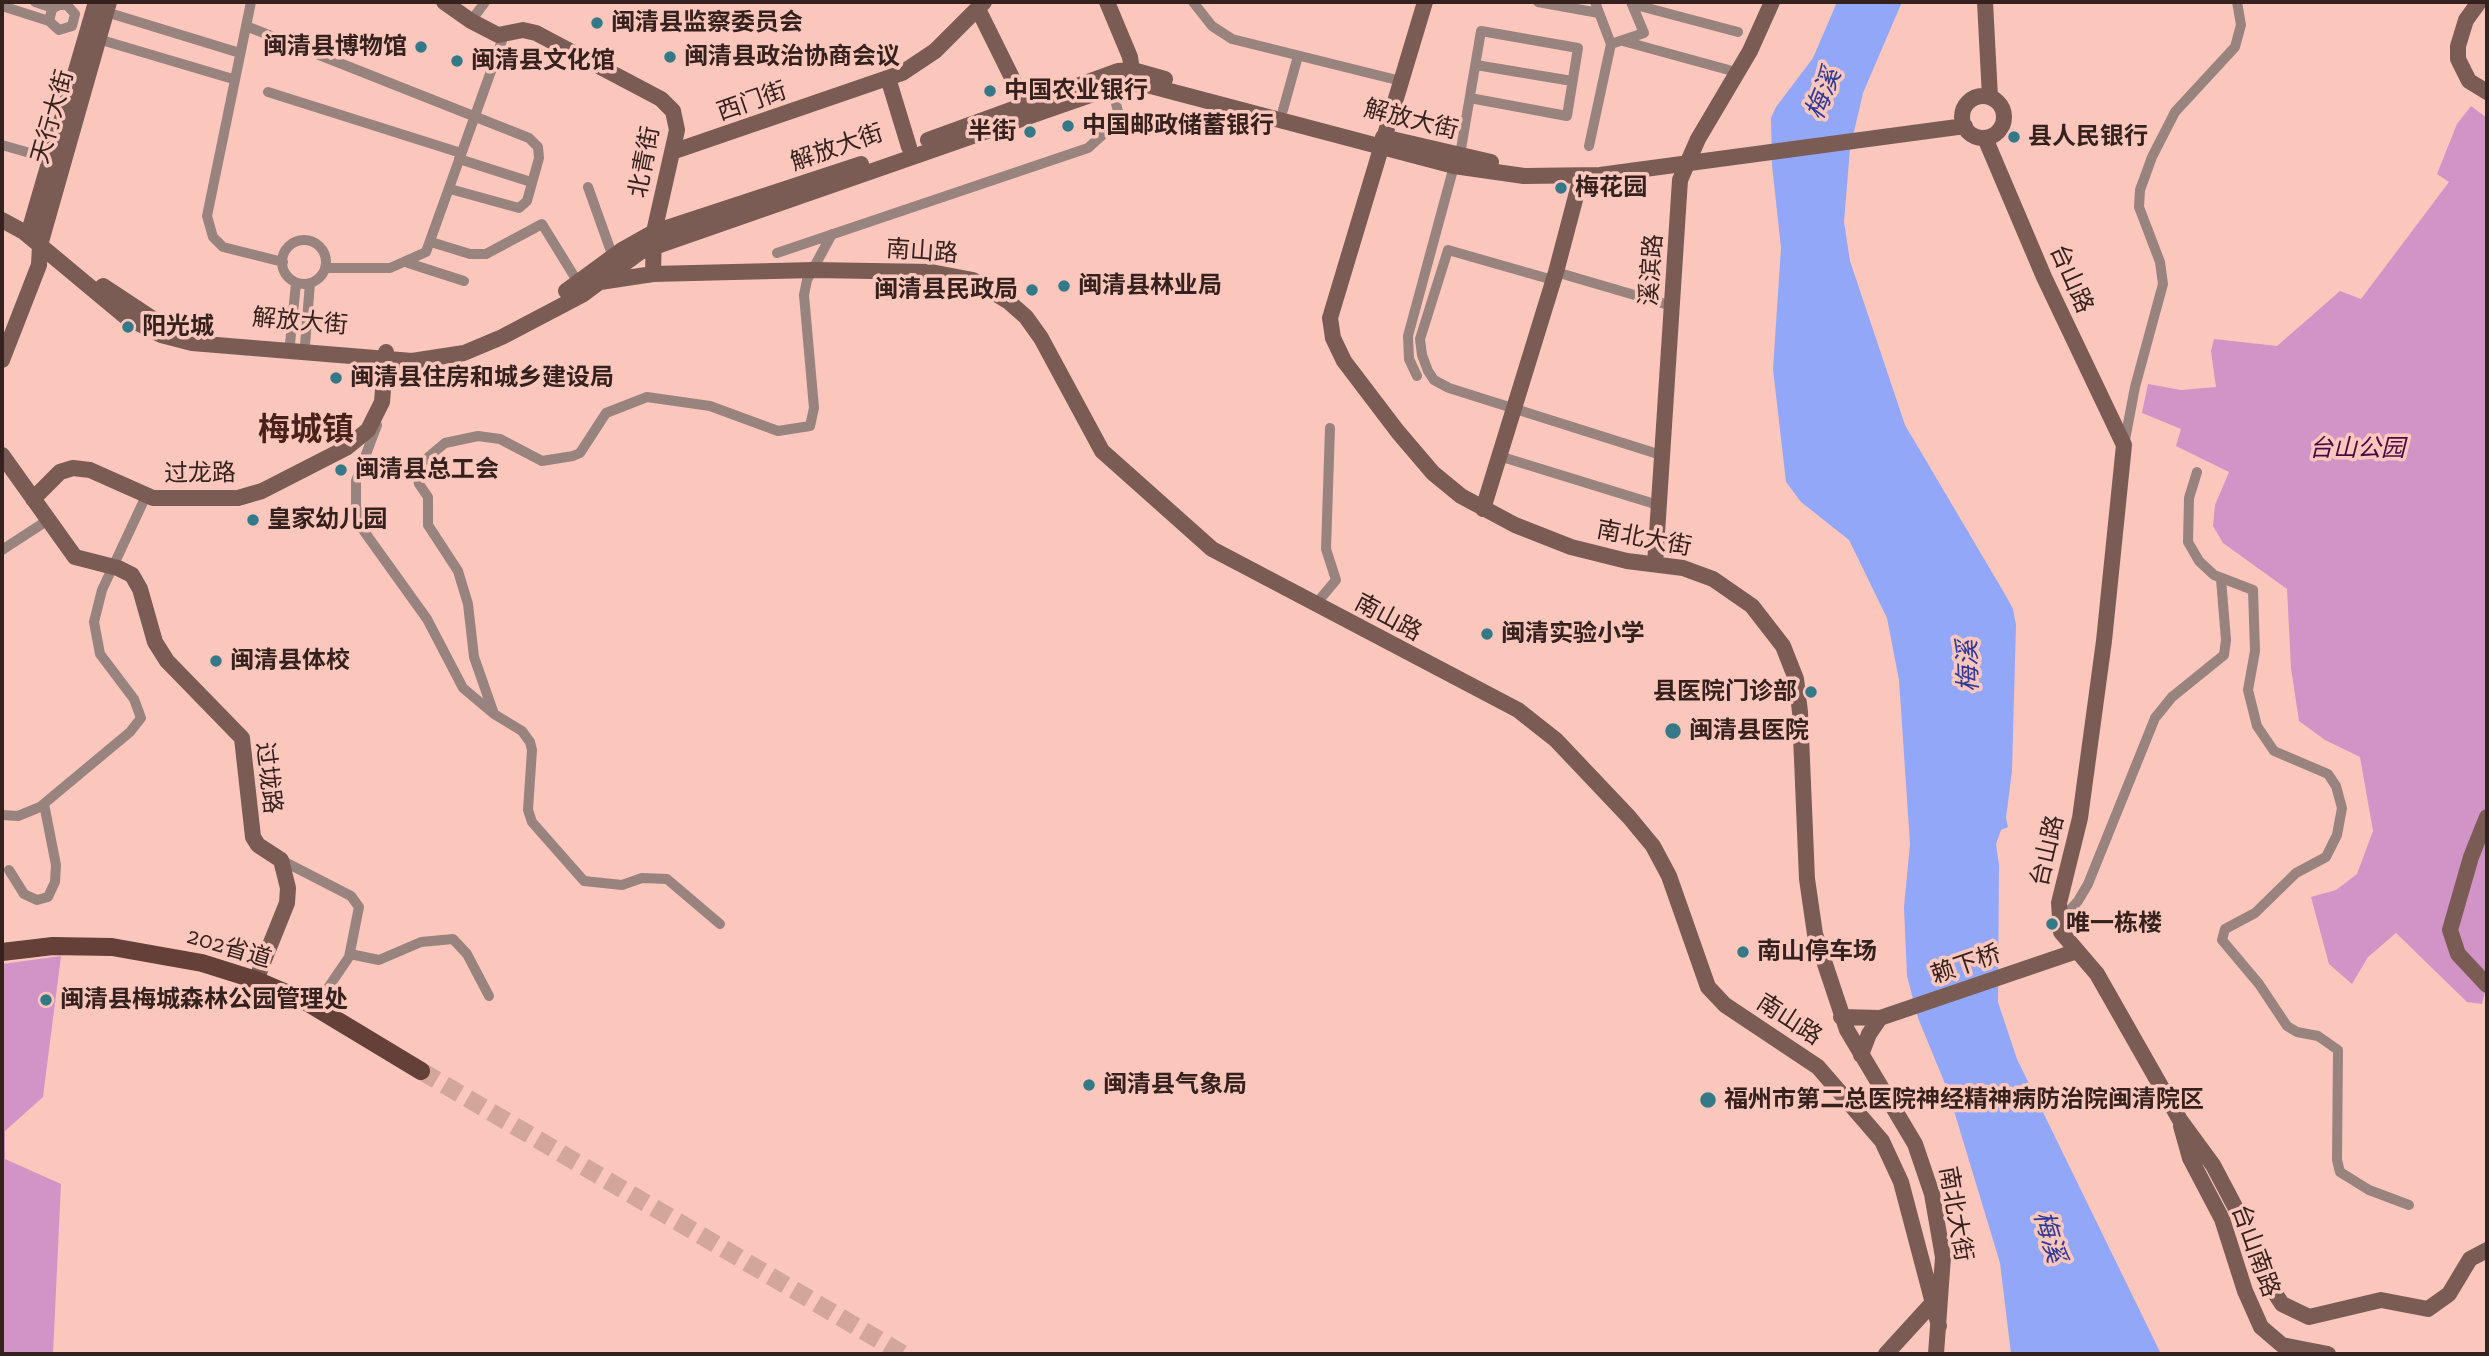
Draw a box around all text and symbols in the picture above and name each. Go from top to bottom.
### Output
place label: 闽清县监察委员会 [611,9,803,37]
marker: 闽清县监察委员会 [589,15,605,31]
place label: 闽清县博物馆 [263,33,407,61]
marker: 闽清县博物馆 [413,39,429,55]
place label: 闽清县政治协商会议 [684,43,900,71]
place label: 闽清县文化馆 [471,47,615,75]
marker: 闽清县政治协商会议 [662,49,678,65]
marker: 闽清县文化馆 [449,53,465,69]
water label: 梅溪 [1800,64,1848,124]
street label: 天行大街 [26,67,80,167]
street label: 西门街 [713,77,791,127]
place label: 中国农业银行 [1004,77,1148,105]
marker: 中国农业银行 [982,83,998,99]
street label: 解放大街 [1361,94,1461,146]
place label: 中国邮政储蓄银行 [1082,112,1274,140]
place label: 半街 [968,118,1016,146]
marker: 中国邮政储蓄银行 [1060,118,1076,134]
street label: 解放大街 [787,119,887,177]
place label: 县人民银行 [2028,123,2148,151]
street label: 北青街 [624,124,666,200]
marker: 半街 [1022,124,1038,140]
marker: 县人民银行 [2006,129,2022,145]
place label: 梅花园 [1575,174,1647,202]
marker: 梅花园 [1553,180,1569,196]
street label: 溪滨路 [1635,233,1669,307]
street label: 南山路 [885,235,959,269]
street label: 台山路 [2043,240,2099,318]
place label: 闽清县林业局 [1078,272,1222,300]
place label: 闽清县民政局 [874,276,1018,304]
marker: 闽清县林业局 [1056,278,1072,294]
marker: 闽清县民政局 [1024,282,1040,298]
street label: 解放大街 [251,303,349,341]
place label: 阳光城 [142,313,214,341]
marker: 阳光城 [120,319,136,335]
place label: 闽清县住房和城乡建设局 [350,364,614,392]
marker: 闽清县住房和城乡建设局 [328,370,344,386]
district label: 梅城镇 [258,412,354,450]
park label: 台山公园 [2309,435,2405,463]
place label: 闽清县总工会 [355,456,499,484]
street label: 过龙路 [164,459,236,489]
marker: 闽清县总工会 [333,462,349,478]
place label: 皇家幼儿园 [267,506,387,534]
marker: 皇家幼儿园 [245,512,261,528]
street label: 南北大街 [1594,516,1694,562]
street label: 南山路 [1349,588,1427,648]
place label: 闽清实验小学 [1501,620,1645,648]
marker: 闽清实验小学 [1479,626,1495,642]
water label: 梅溪 [1953,639,1985,693]
place label: 闽清县体校 [230,647,350,675]
marker: 闽清县体校 [208,653,224,669]
place label: 县医院门诊部 [1653,678,1797,706]
marker: 县医院门诊部 [1803,684,1819,700]
place label: 闽清县医院 [1689,717,1809,745]
marker: 闽清县医院 [1663,721,1683,741]
street label: 过垅路 [249,741,287,815]
street label: 台山路 [2026,813,2070,889]
place label: 唯一栋楼 [2066,910,2162,938]
marker: 唯一栋楼 [2044,916,2060,932]
street label: 202省道 [183,922,275,974]
place label: 南山停车场 [1757,938,1877,966]
street label: 赖下桥 [1927,940,2005,990]
marker: 南山停车场 [1735,944,1751,960]
place label: 闽清县梅城森林公园管理处 [60,986,348,1014]
street label: 南山路 [1751,988,1827,1052]
marker: 闽清县梅城森林公园管理处 [38,992,54,1008]
place label: 闽清县气象局 [1103,1071,1247,1099]
marker: 闽清县气象局 [1081,1077,1097,1093]
place label: 福州市第二总医院神经精神病防治院闽清院区 [1724,1086,2204,1114]
marker: 福州市第二总医院神经精神病防治院闽清院区 [1698,1090,1718,1110]
street label: 南北大街 [1932,1164,1978,1264]
street label: 台山南路 [2225,1201,2285,1301]
water label: 梅溪 [2026,1208,2072,1266]

